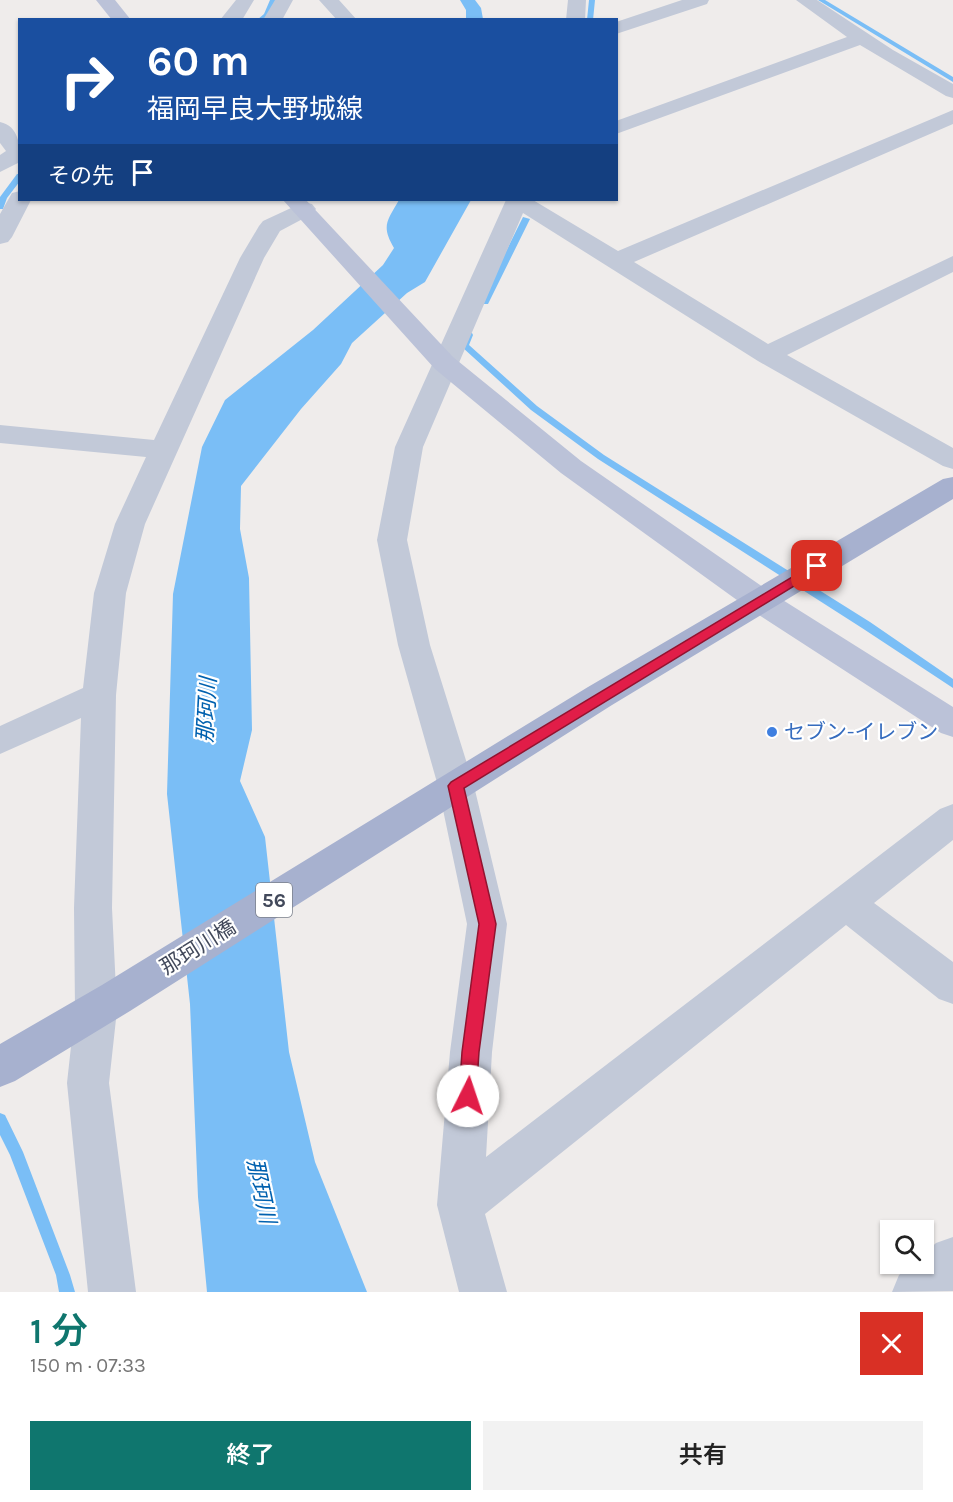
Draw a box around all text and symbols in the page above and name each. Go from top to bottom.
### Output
text: 60 m [147,36,250,86]
icon: right [48,42,126,120]
text: 福岡早良大野城線 [147,93,363,125]
icon: arrive [126,156,159,189]
text: その先 [48,163,114,189]
pin [791,540,842,591]
icon: arrive [800,549,833,582]
water label: 那珂川 [192,674,222,744]
place label: セブン-イレブン [784,720,938,744]
marker: セブン-イレブン [765,725,779,739]
road number: 56 [256,883,292,917]
street label: 那珂川橋 [156,915,240,979]
position arrow [436,1064,500,1128]
water label: 那珂川 [241,1156,281,1228]
map controls [880,1220,934,1274]
button: search [880,1220,934,1274]
text: 1 分 [30,1310,88,1352]
button: close [860,1312,923,1375]
text: 150 m · 07:33 [30,1354,146,1377]
button: 終了 [30,1421,471,1490]
button: 共有 [483,1421,923,1490]

